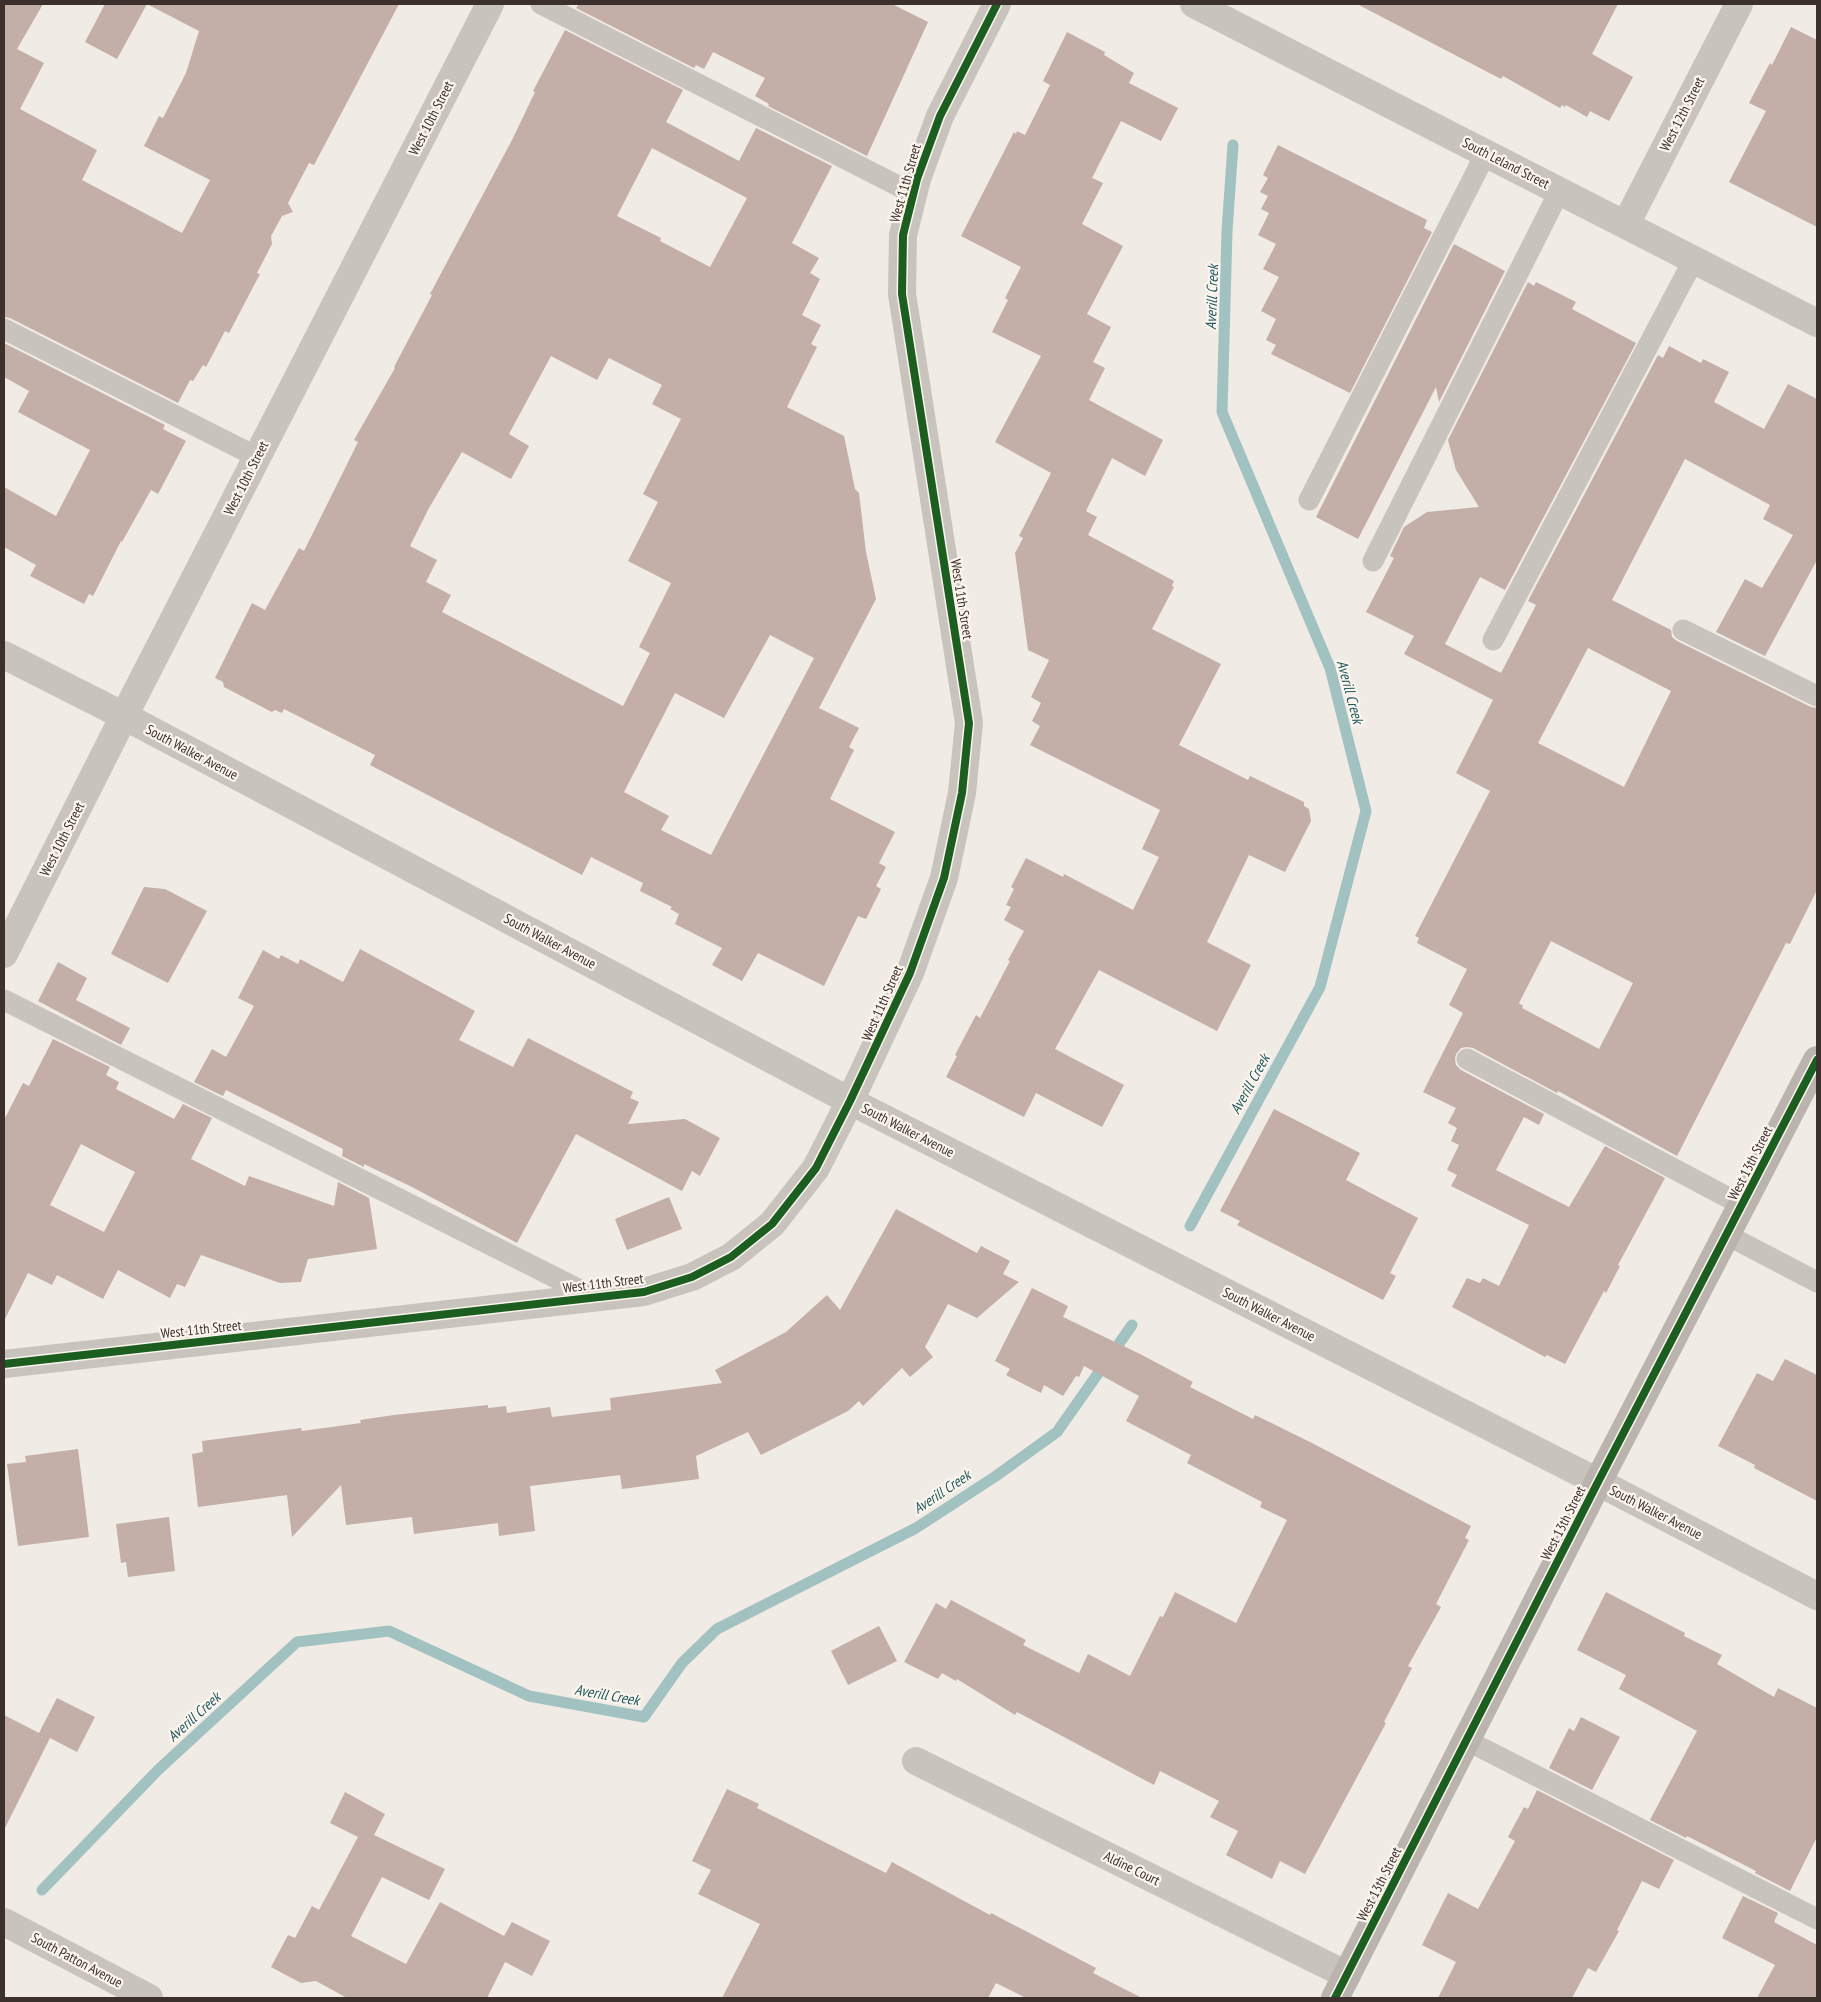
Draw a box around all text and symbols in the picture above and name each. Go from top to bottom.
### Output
street label: West 12th Street [1656,74,1708,154]
street label: West 10th Street [405,78,457,158]
street label: South Leland Street [1460,133,1553,193]
street label: West 11th Street [885,142,925,224]
water label: Averill Creek [1201,262,1222,330]
street label: West 10th Street [220,438,272,518]
street label: West 11th Street [947,558,977,640]
water label: Averill Creek [1333,658,1369,728]
street label: South Walker Avenue [143,720,241,784]
street label: West 10th Street [36,799,88,879]
street label: South Walker Avenue [501,909,599,973]
street label: West 11th Street [857,962,907,1044]
water label: Averill Creek [1225,1049,1275,1117]
street label: South Walker Avenue [859,1099,958,1161]
street label: West 13th Street [1724,1123,1776,1203]
street label: West 11th Street [562,1269,644,1297]
street label: South Walker Avenue [1220,1283,1319,1345]
street label: West 11th Street [160,1316,242,1342]
water label: Averill Creek [909,1464,976,1518]
street label: South Walker Avenue [1607,1481,1706,1543]
street label: West 13th Street [1537,1483,1589,1563]
water label: Averill Creek [573,1680,643,1710]
water label: Averill Creek [163,1686,226,1745]
street label: West 13th Street [1353,1844,1405,1924]
street label: Aldine Court [1101,1847,1163,1889]
street label: South Patton Avenue [28,1928,126,1992]

